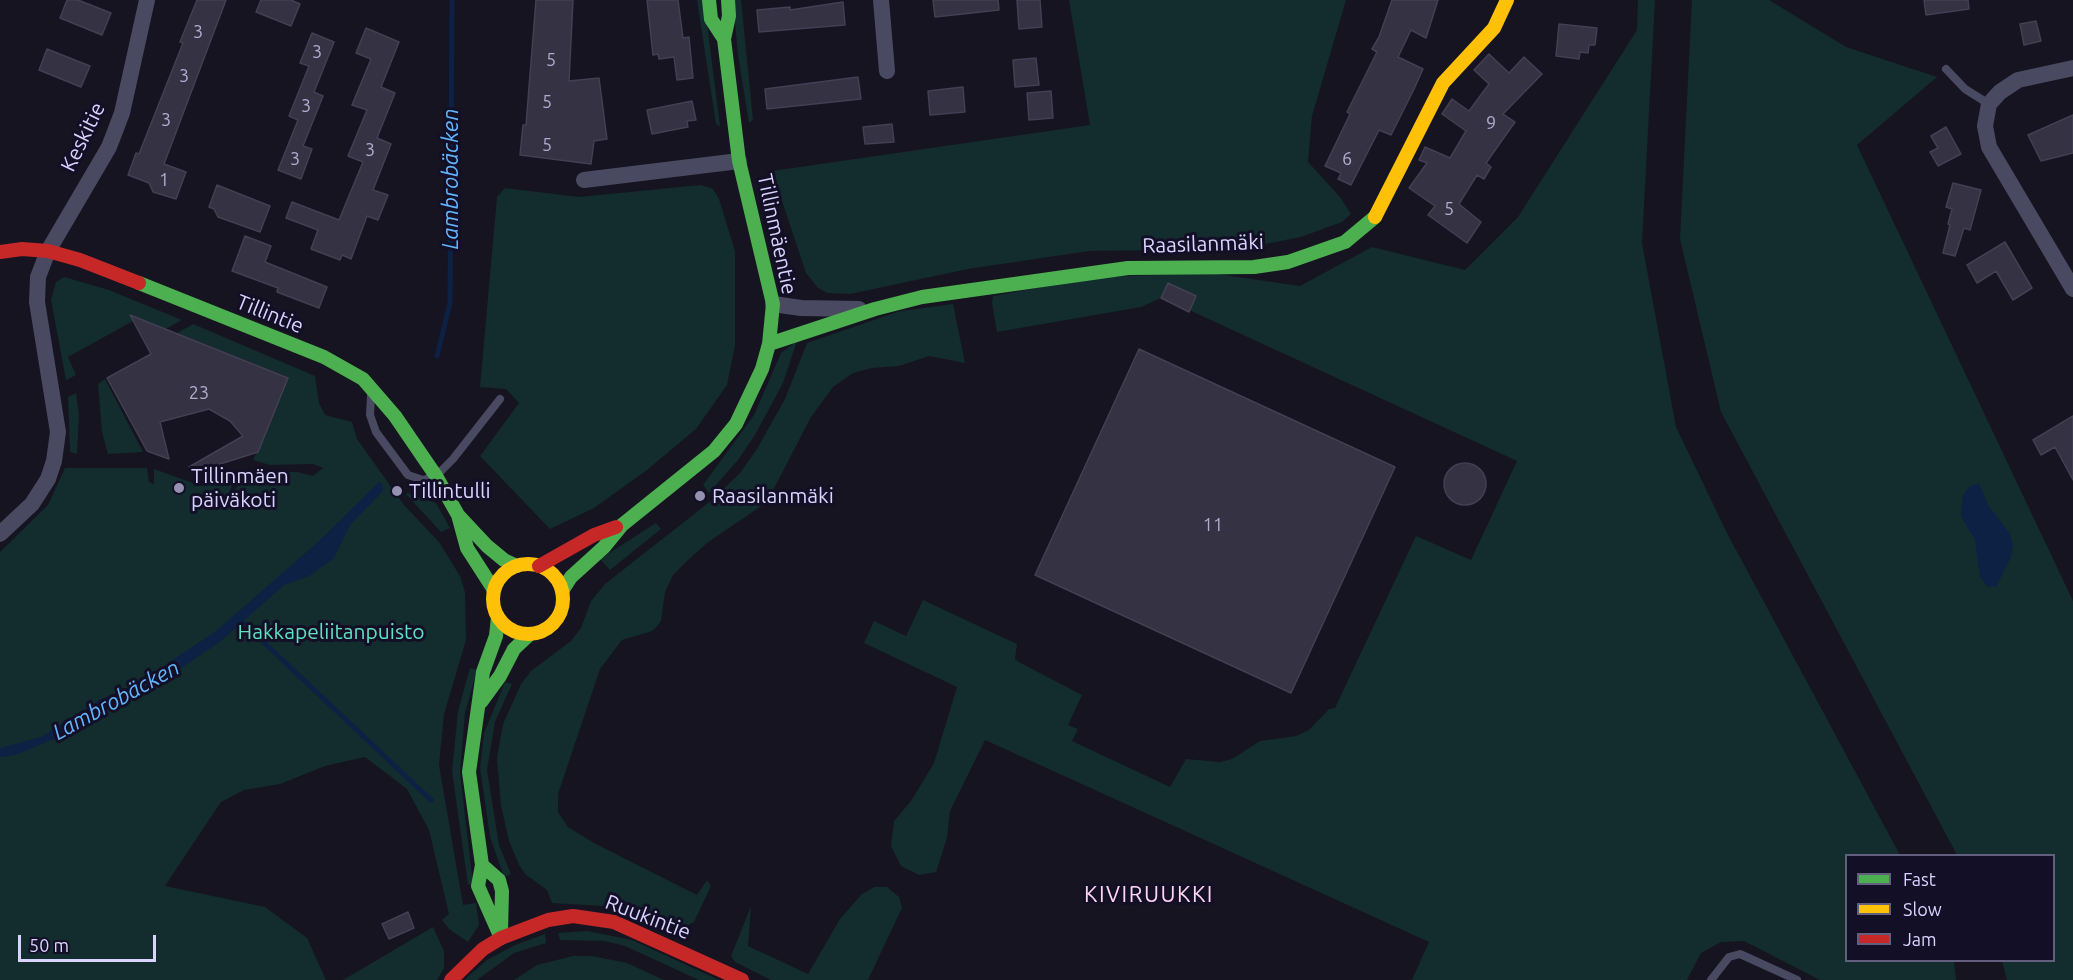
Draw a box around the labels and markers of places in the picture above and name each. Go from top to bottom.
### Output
place label: Tillinmäen päiväkoti [191,463,289,513]
place label: Tillintulli [409,478,491,504]
marker: Tillinmäen päiväkoti [172,481,186,495]
place label: Raasilanmäki [712,483,834,509]
marker: Tillintulli [390,484,404,498]
marker: Raasilanmäki [693,489,707,503]

